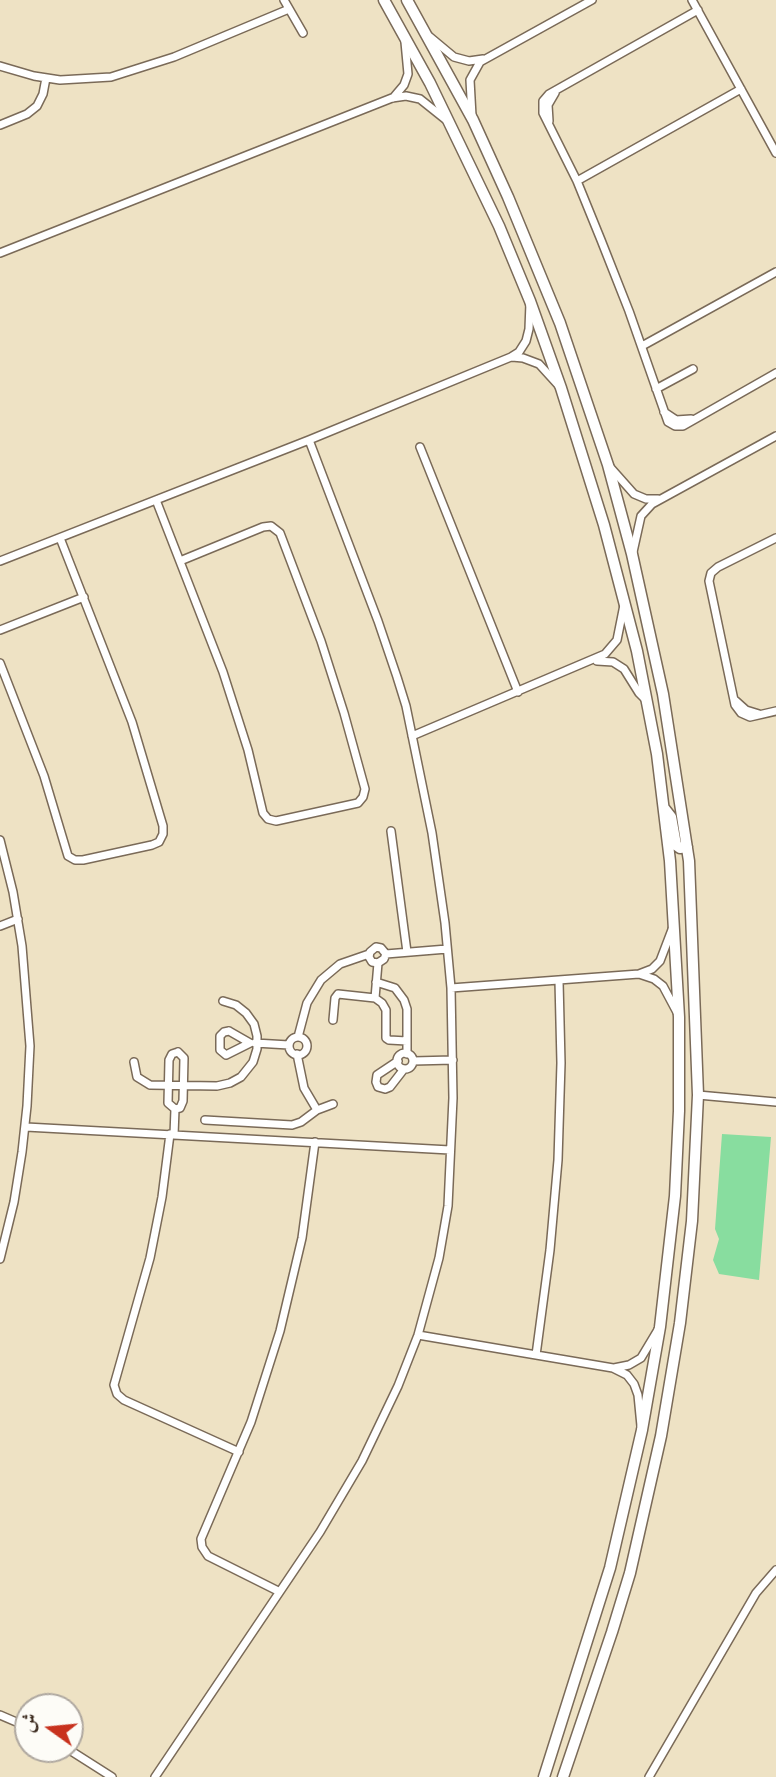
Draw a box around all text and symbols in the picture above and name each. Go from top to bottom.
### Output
north arrow [14,1693,84,1763]
text: ش [15,1710,46,1736]

